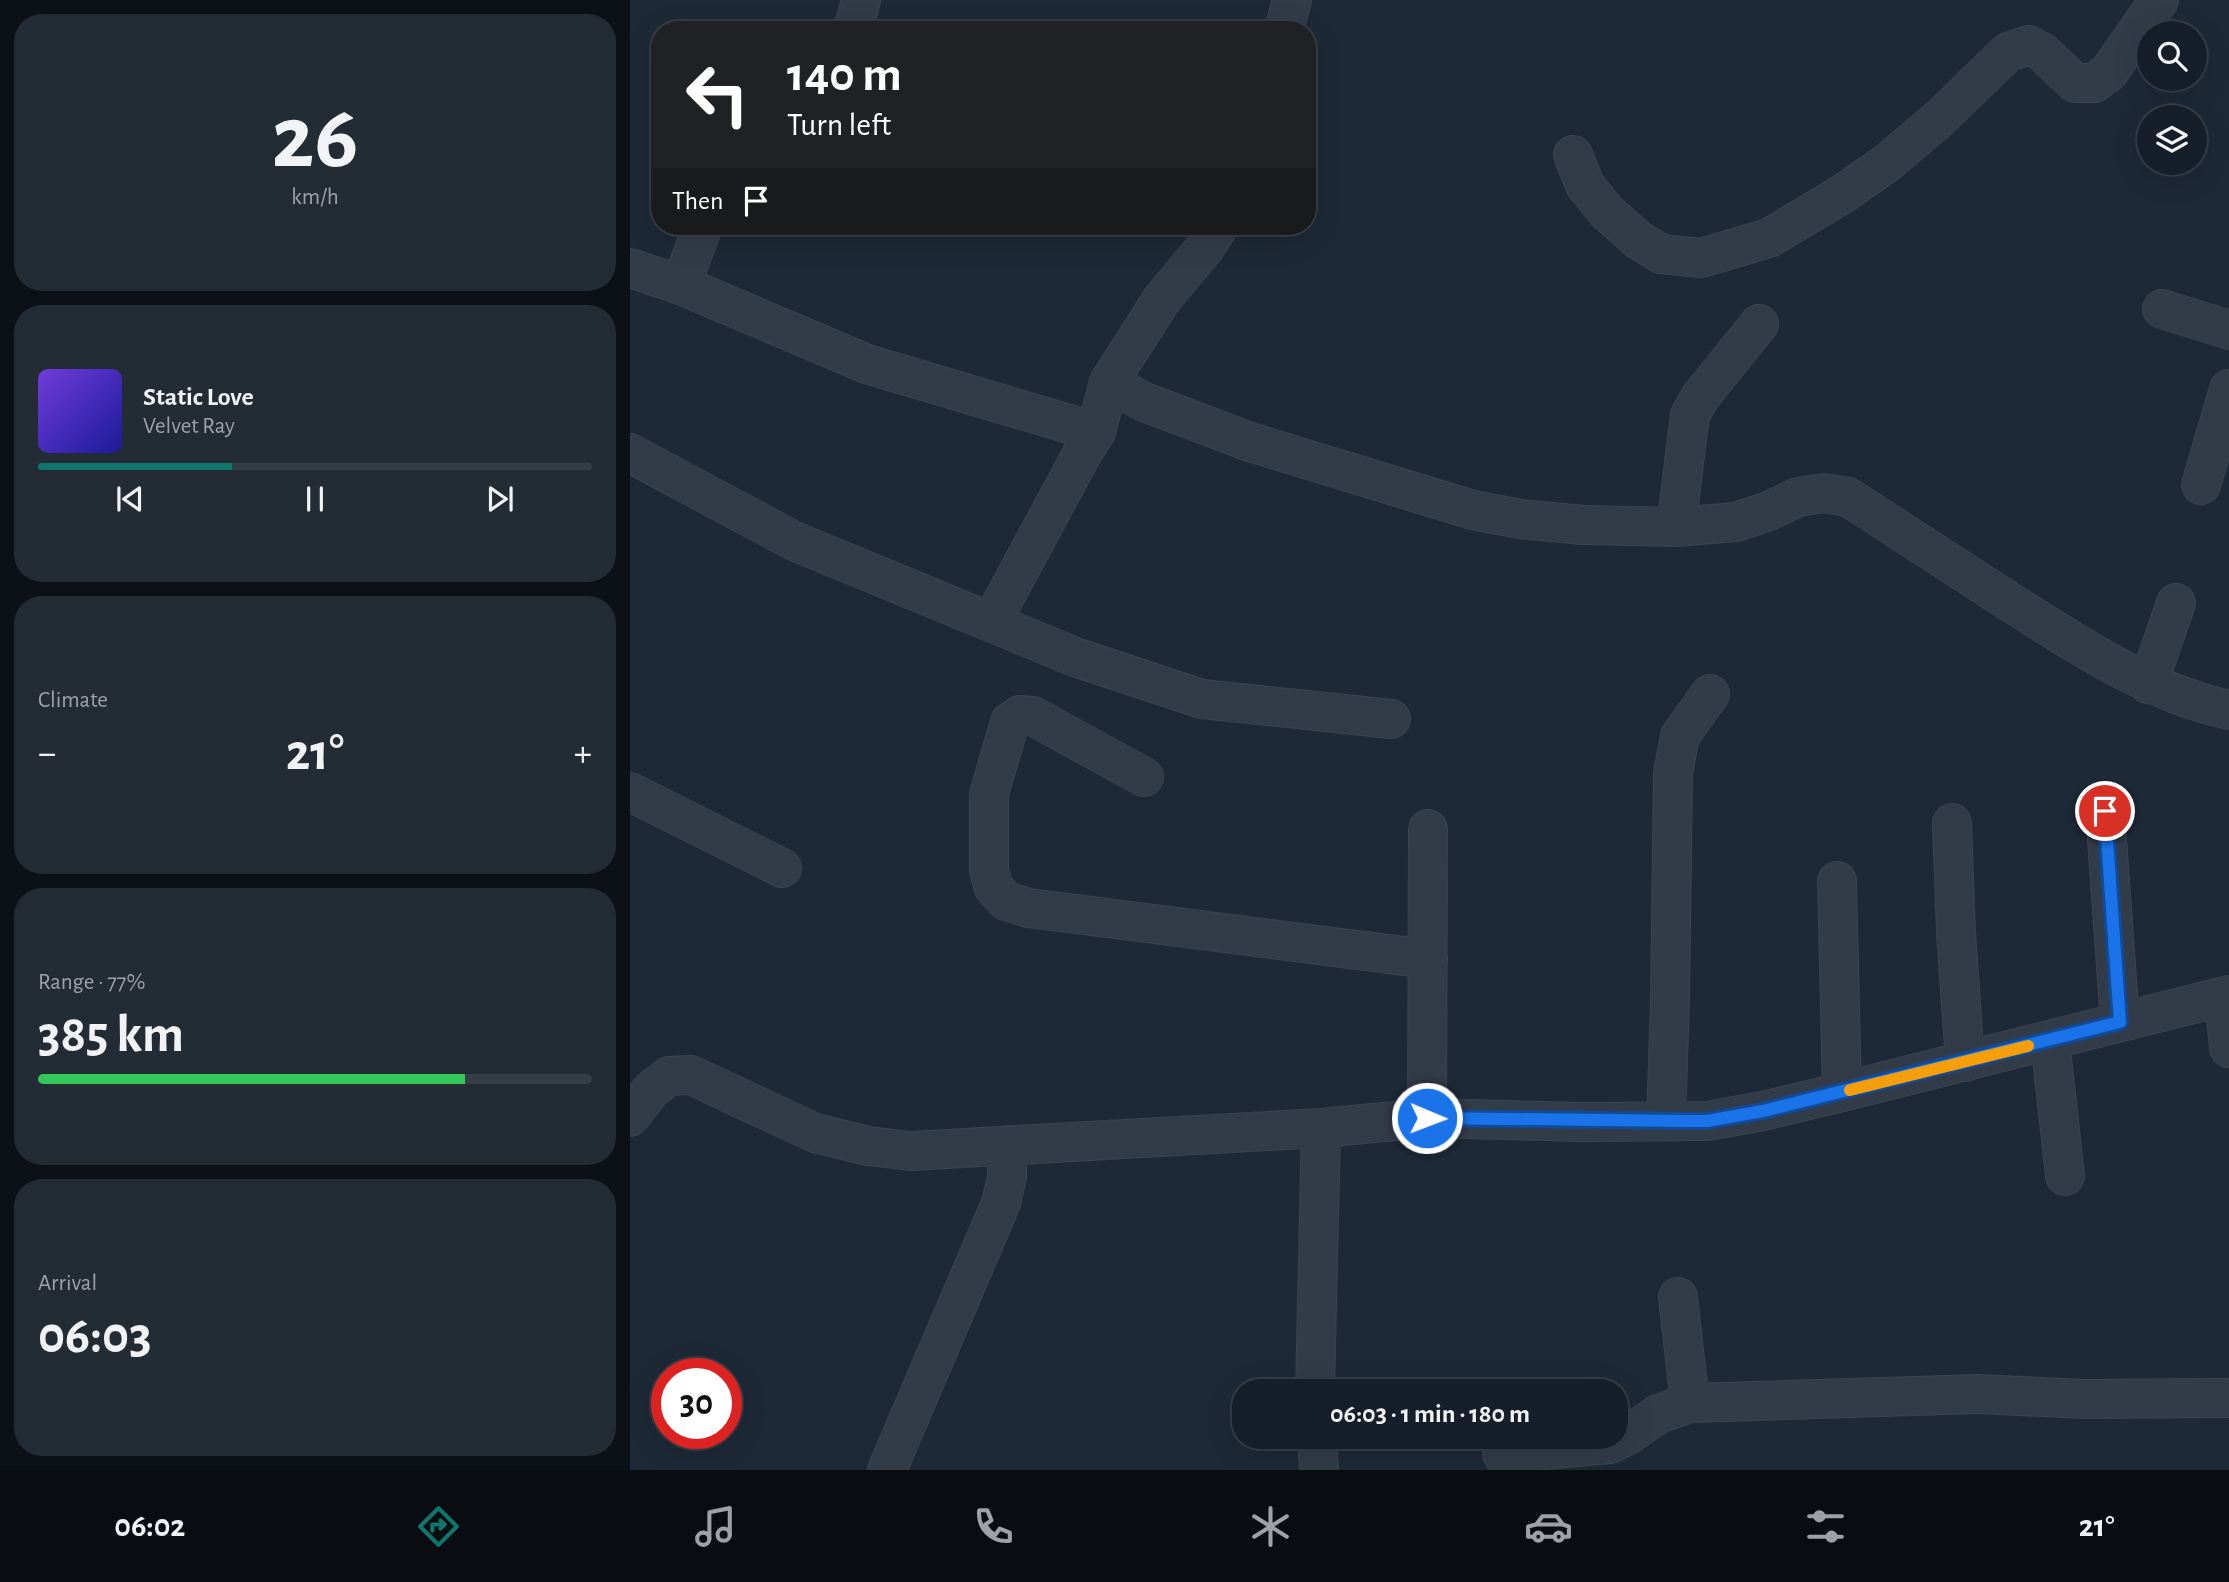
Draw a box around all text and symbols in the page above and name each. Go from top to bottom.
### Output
map controls [2137,21,2207,175]
button: search [2137,21,2207,91]
icon: left [672,49,763,140]
text: 140 m [787,51,902,100]
text: 26 [272,93,358,184]
button: layers [2137,105,2207,175]
text: Turn left [787,109,891,141]
icon: arrive [737,182,775,220]
text: km/h [291,186,339,209]
text: Then [672,188,723,214]
text: Static Love [143,384,254,410]
text: Velvet Ray [143,415,235,438]
icon: previous [111,480,149,518]
icon: pause [296,480,334,518]
icon: next [481,480,519,518]
text: Climate [38,689,108,712]
text: 21° [286,727,344,779]
text: − [38,735,56,773]
text: + [574,735,592,773]
pin [2075,781,2135,841]
icon: arrive [2086,792,2124,830]
text: Range · 77% [38,971,145,994]
text: 385 km [38,1009,184,1061]
position arrow [1390,1081,1464,1155]
text: Arrival [38,1272,97,1295]
text: 06:03 [38,1310,152,1362]
speed limit sign: 30 [651,1358,742,1449]
text: 06:03 · 1 min · 180 m [1330,1401,1530,1427]
icon: directions [414,1502,463,1551]
icon: music [691,1502,740,1551]
icon: phone [969,1502,1018,1551]
icon: climate [1246,1502,1295,1551]
icon: car [1524,1502,1573,1551]
icon: filters [1801,1502,1850,1551]
text: 06:02 [114,1510,185,1542]
text: 21° [2079,1510,2115,1542]

